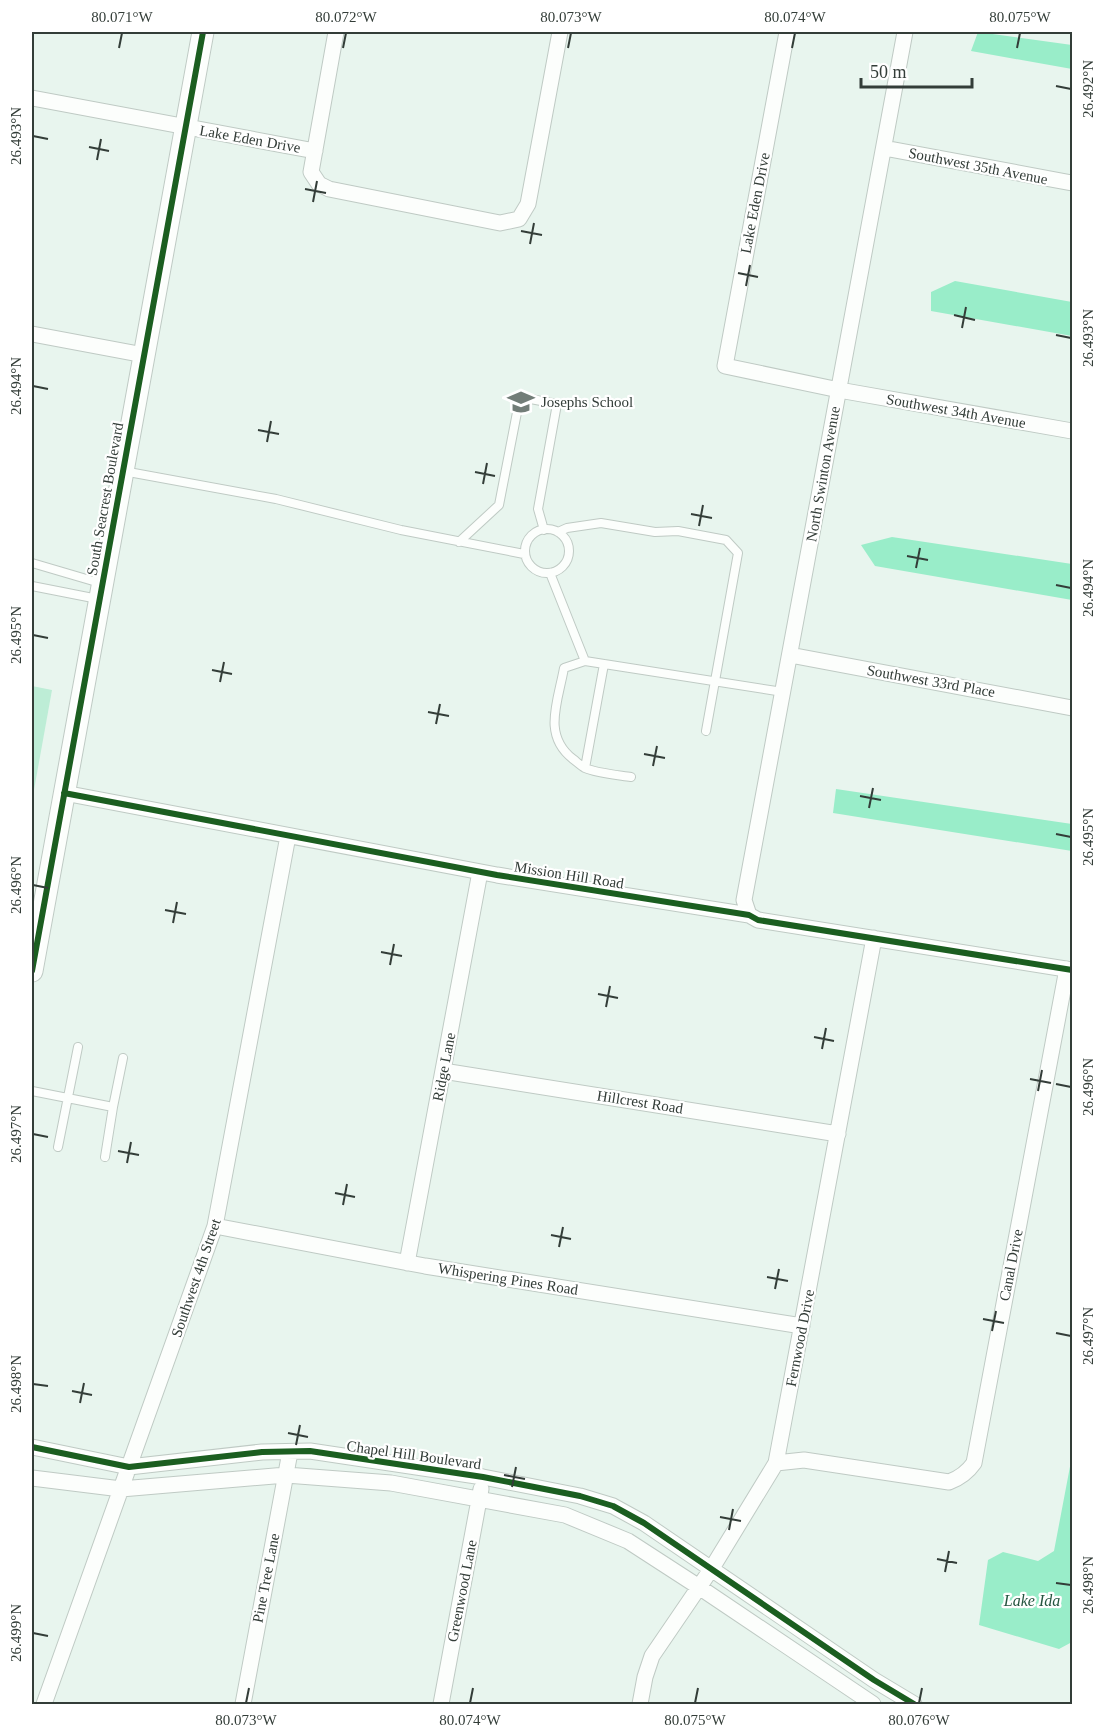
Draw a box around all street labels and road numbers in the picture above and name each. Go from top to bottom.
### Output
street label: Lake Eden Drive [198,122,302,156]
street label: Southwest 35th Avenue [907,145,1049,187]
street label: Lake Eden Drive [737,151,773,255]
street label: Southwest 34th Avenue [885,391,1027,431]
street label: North Swinton Avenue [803,405,843,543]
street label: South Seacrest Boulevard [84,421,126,577]
street label: Southwest 33rd Place [866,662,997,700]
street label: Mission Hill Road [513,858,625,892]
street label: Ridge Lane [430,1031,459,1103]
street label: Hillcrest Road [596,1087,685,1117]
street label: Southwest 4th Street [168,1216,224,1339]
street label: Canal Drive [996,1227,1026,1302]
street label: Whispering Pines Road [437,1260,580,1298]
street label: Fernwood Drive [783,1288,817,1388]
street label: Chapel Hill Boulevard [346,1438,483,1472]
street label: Pine Tree Lane [249,1532,283,1624]
street label: Greenwood Lane [444,1538,480,1643]

